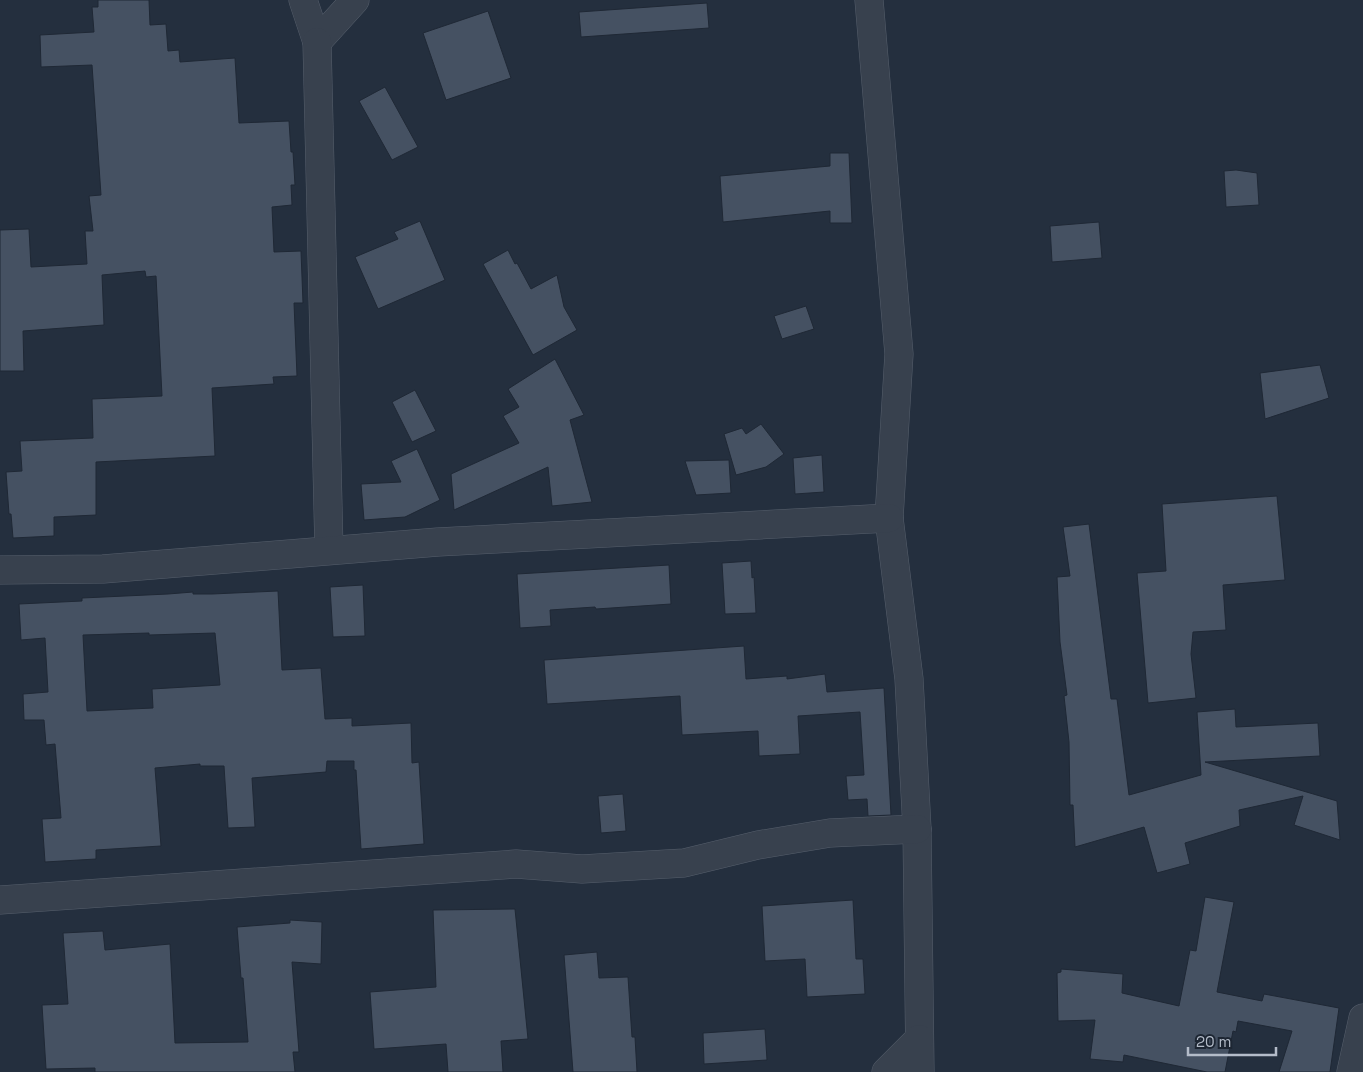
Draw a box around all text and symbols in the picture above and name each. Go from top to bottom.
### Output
scale bar [1188,1024,1276,1056]
text: 20 m [1196,1032,1231,1051]

